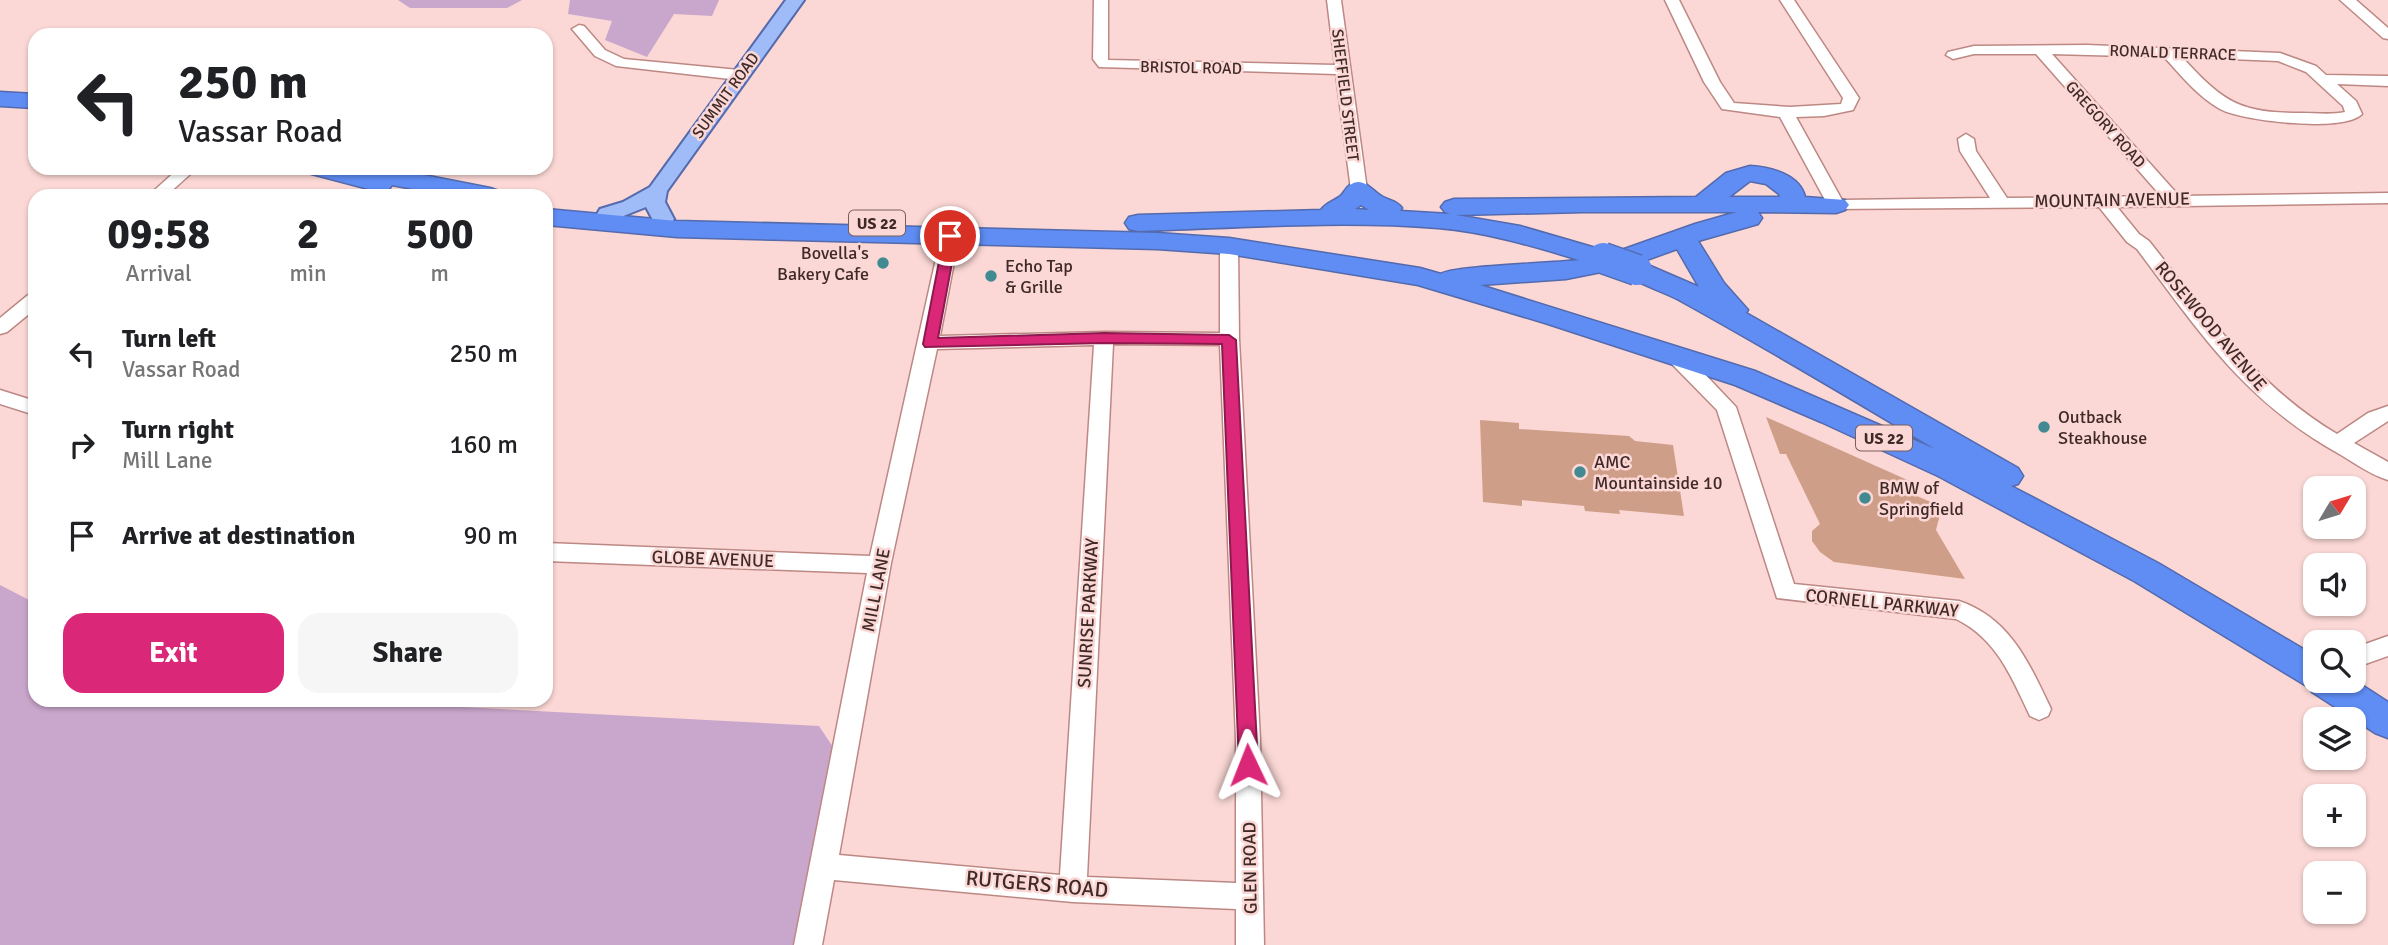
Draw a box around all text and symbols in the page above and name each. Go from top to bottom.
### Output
street label: SHEFFIELD STREET [1327,28,1363,163]
street label: RONALD TERRACE [2109,41,2237,65]
street label: SUMMIT ROAD [688,49,764,142]
text: 250 m [178,52,308,112]
icon: left [63,56,154,147]
street label: BRISTOL ROAD [1140,57,1242,79]
street label: GREGORY ROAD [2061,77,2150,172]
text: Vassar Road [178,112,343,151]
street label: MOUNTAIN AVENUE [2034,188,2190,212]
pin [920,206,980,266]
text: 09:58 [107,209,210,260]
text: 2 [297,209,319,260]
text: 500 [406,209,474,260]
road number: US 22 [849,210,905,236]
icon: arrive [931,217,969,255]
place label: Bovella's Bakery Cafe [777,242,869,285]
marker: Bovella's Bakery Cafe [875,255,891,271]
place label: Echo Tap & Grille [1005,255,1073,298]
street label: ROSEWOOD AVENUE [2150,257,2272,395]
text: Arrival [126,259,192,288]
text: min [289,259,327,288]
text: m [431,259,449,288]
marker: Echo Tap & Grille [983,268,999,284]
text: Turn left [122,323,216,355]
icon: left [63,335,101,373]
text: 250 m [449,338,518,370]
text: Vassar Road [122,355,241,384]
place label: Outback Steakhouse [2058,406,2147,449]
text: Turn right [122,414,234,446]
marker: Outback Steakhouse [2036,419,2052,435]
icon: right [63,426,101,464]
road number: US 22 [1856,426,1912,450]
text: 160 m [449,429,518,461]
text: Mill Lane [122,446,213,475]
place label: AMC Mountainside 10 [1594,451,1722,494]
marker: AMC Mountainside 10 [1572,464,1588,480]
north arrow [2303,476,2366,539]
map controls [2303,476,2366,924]
place label: BMW of Springfield [1879,477,1964,520]
marker: BMW of Springfield [1857,490,1873,506]
icon: arrive [63,517,101,555]
text: Arrive at destination [122,520,355,552]
text: 90 m [463,520,518,552]
street label: SUNRISE PARKWAY [1073,537,1103,689]
street label: GLOBE AVENUE [651,546,775,572]
street label: MILL LANE [857,546,895,634]
button: sound [2303,553,2366,616]
street label: CORNELL PARKWAY [1804,584,1960,622]
button: Exit [63,613,284,693]
button: Share [298,613,518,693]
button: search [2303,630,2366,693]
button: layers [2303,707,2366,770]
position arrow [1211,728,1285,802]
button: + [2303,784,2366,847]
street label: GLEN ROAD [1238,822,1262,914]
button: − [2303,861,2366,924]
street label: RUTGERS ROAD [965,865,1109,903]

